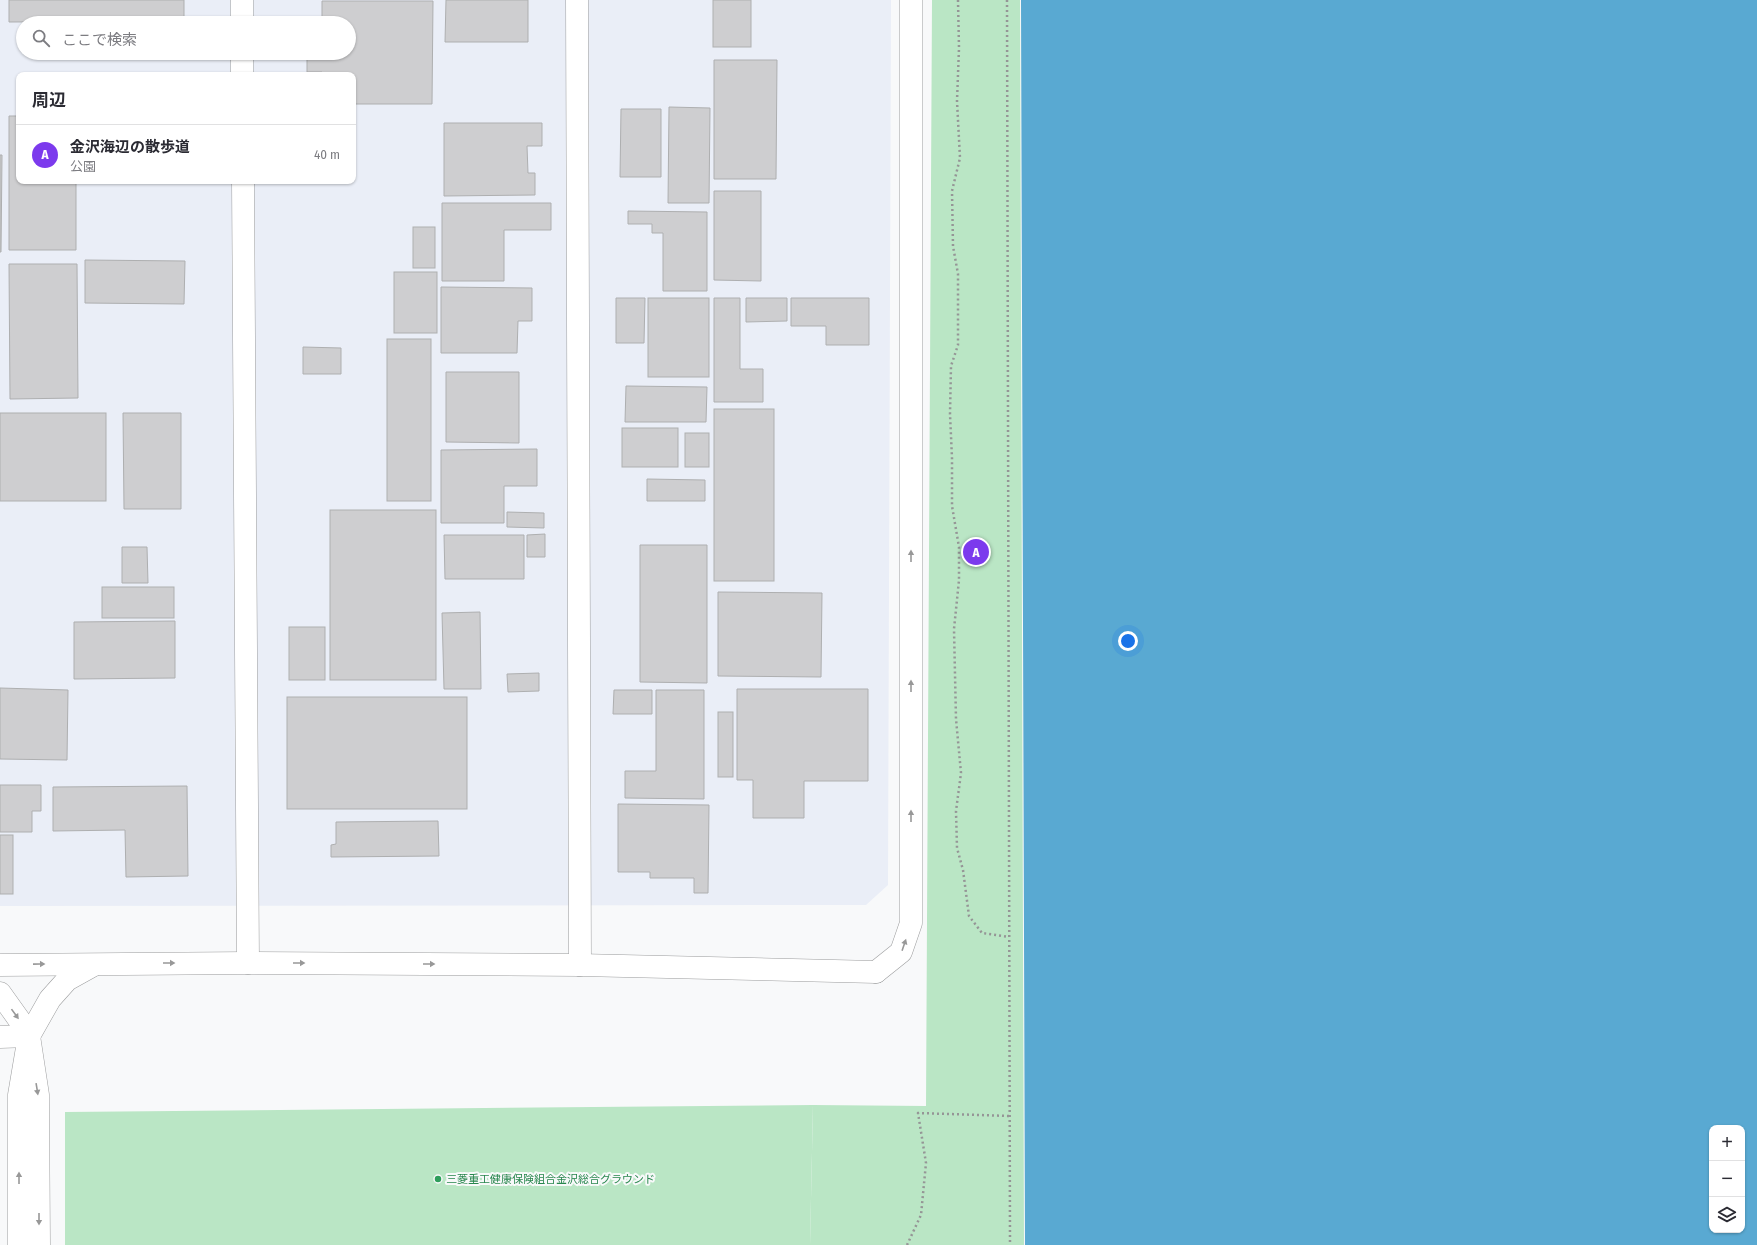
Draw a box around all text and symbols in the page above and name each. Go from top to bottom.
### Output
search box [16,16,356,60]
icon: search [30,27,52,49]
text: ここで検索 [62,31,137,49]
text: 周辺 [32,90,66,111]
text: 金沢海辺の散歩道 [70,138,190,156]
text: A [41,147,49,162]
text: 40 m [314,147,340,162]
text: 公園 [70,159,96,174]
pin: A [963,537,989,567]
one-way arrow [908,549,914,562]
your location [1118,631,1138,651]
one-way arrow [908,679,914,692]
one-way arrow [908,809,914,822]
one-way arrow [901,939,907,951]
one-way arrow [163,960,176,966]
one-way arrow [293,960,306,966]
one-way arrow [33,961,46,967]
one-way arrow [423,961,436,967]
one-way arrow [11,1009,19,1019]
one-way arrow [34,1083,40,1095]
map controls [1709,1125,1745,1233]
button: + [1709,1125,1745,1161]
button: − [1709,1161,1745,1197]
one-way arrow [16,1171,22,1184]
place label: 三菱重工健康保険組合金沢総合グラウンド [446,1173,655,1186]
marker: 三菱重工健康保険組合金沢総合グラウンド [433,1174,443,1184]
button: layers [1709,1197,1745,1233]
one-way arrow [36,1213,42,1226]

